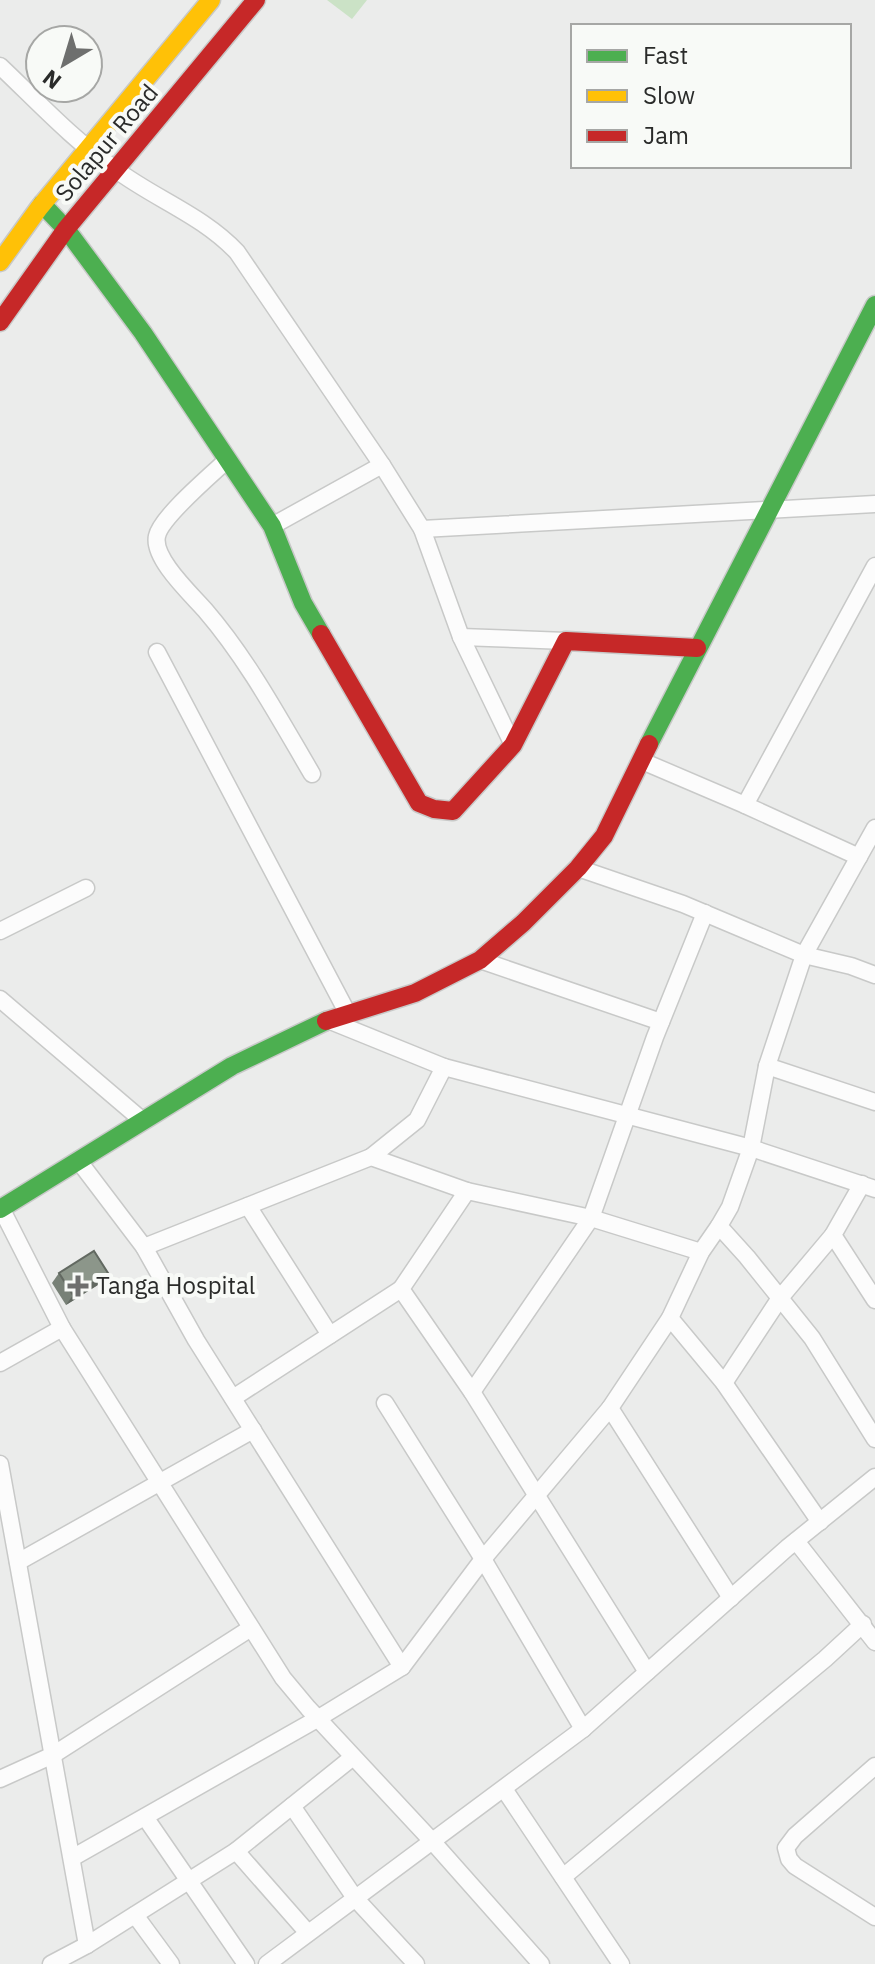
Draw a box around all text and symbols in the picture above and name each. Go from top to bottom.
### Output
north arrow [24,24,104,104]
legend [571,24,851,168]
text: Fast [643,39,688,71]
text: N [36,64,67,96]
street label: Solapur Road [48,77,165,208]
text: Slow [643,79,695,111]
text: Jam [643,119,689,151]
place label: Tanga Hospital [96,1269,255,1301]
marker: Tanga Hospital [67,1275,89,1297]

